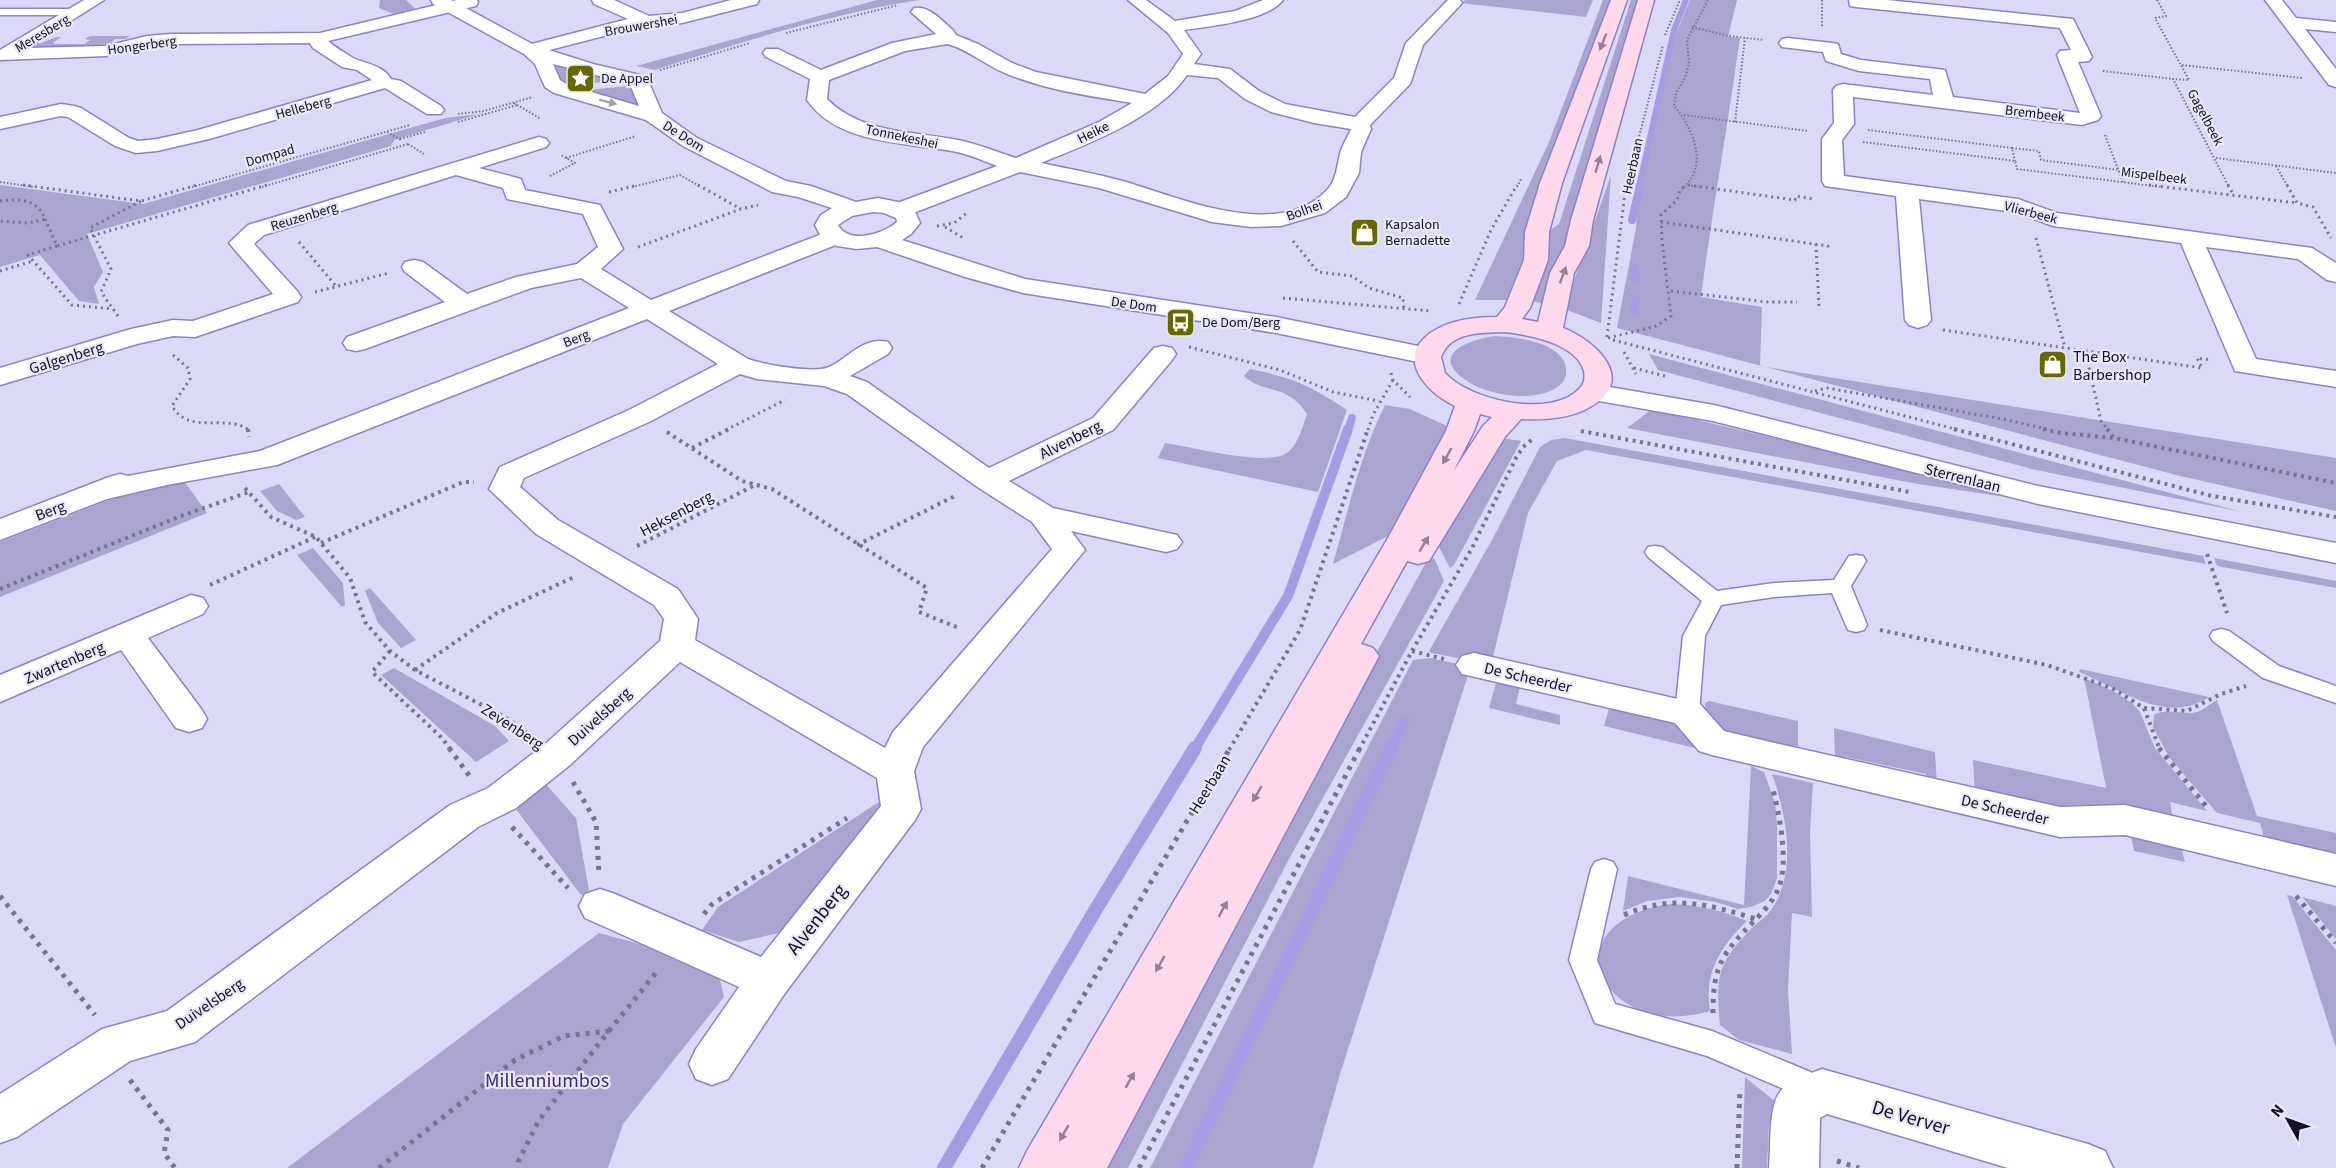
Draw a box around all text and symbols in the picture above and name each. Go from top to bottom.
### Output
street label: Meresberg [11,10,74,58]
street label: Brouwershei [603,10,679,42]
street label: Hongerberg [106,31,178,61]
one-way arrow [1598,33,1607,51]
place icon: De Appel [564,62,596,94]
place label: De Appel [601,69,653,89]
street label: Gagelbeek [2182,86,2228,149]
street label: Helleberg [273,91,333,125]
one-way arrow [599,98,617,107]
street label: Brembeek [2004,100,2066,128]
street label: De Dom [659,116,708,158]
street label: Heike [1074,117,1113,149]
street label: Tonnekeshei [864,120,940,154]
street label: Heerbaan [1617,136,1649,196]
street label: Dompad [243,139,297,172]
one-way arrow [1594,155,1603,173]
street label: Mispelbeek [2120,162,2188,190]
street label: Bolhei [1283,195,1325,227]
street label: Vlierbeek [2002,196,2060,230]
street label: Reuzenberg [268,197,340,237]
place label: Kapsalon Bernadette [1385,215,1450,251]
shop icon: Kapsalon Bernadette [1348,216,1380,248]
one-way arrow [1558,266,1568,284]
street label: De Dom [1110,292,1158,318]
bus stop icon: De Dom/Berg [1165,306,1197,338]
place label: De Dom/Berg [1202,313,1280,333]
street label: Berg [560,325,593,353]
street label: Galgenberg [26,336,106,380]
place label: The Box Barbershop [2073,346,2151,386]
shop icon: The Box Barbershop [2036,349,2068,381]
street label: Alvenberg [1036,415,1105,465]
one-way arrow [1442,447,1452,464]
street label: Sterrenlaan [1922,458,2003,498]
street label: Heksenberg [636,485,717,542]
street label: Berg [32,495,69,527]
one-way arrow [1419,536,1430,552]
street label: Zwartenberg [21,636,108,690]
street label: De Scheerder [1482,657,1574,699]
street label: Duivelsberg [563,682,636,751]
street label: Zevenberg [477,698,548,755]
street label: Heerbaan [1184,751,1236,818]
one-way arrow [1252,786,1262,803]
street label: De Scheerder [1959,789,2051,831]
street label: Alvenberg [780,878,854,961]
one-way arrow [1218,900,1228,917]
one-way arrow [1155,956,1166,972]
street label: Duivelsberg [171,973,248,1035]
park label: Millenniumbos [485,1067,609,1095]
one-way arrow [1125,1071,1135,1088]
north arrow [2258,1090,2318,1150]
street label: De Verver [1869,1094,1953,1142]
text: N [2265,1100,2289,1122]
one-way arrow [1059,1125,1069,1142]

